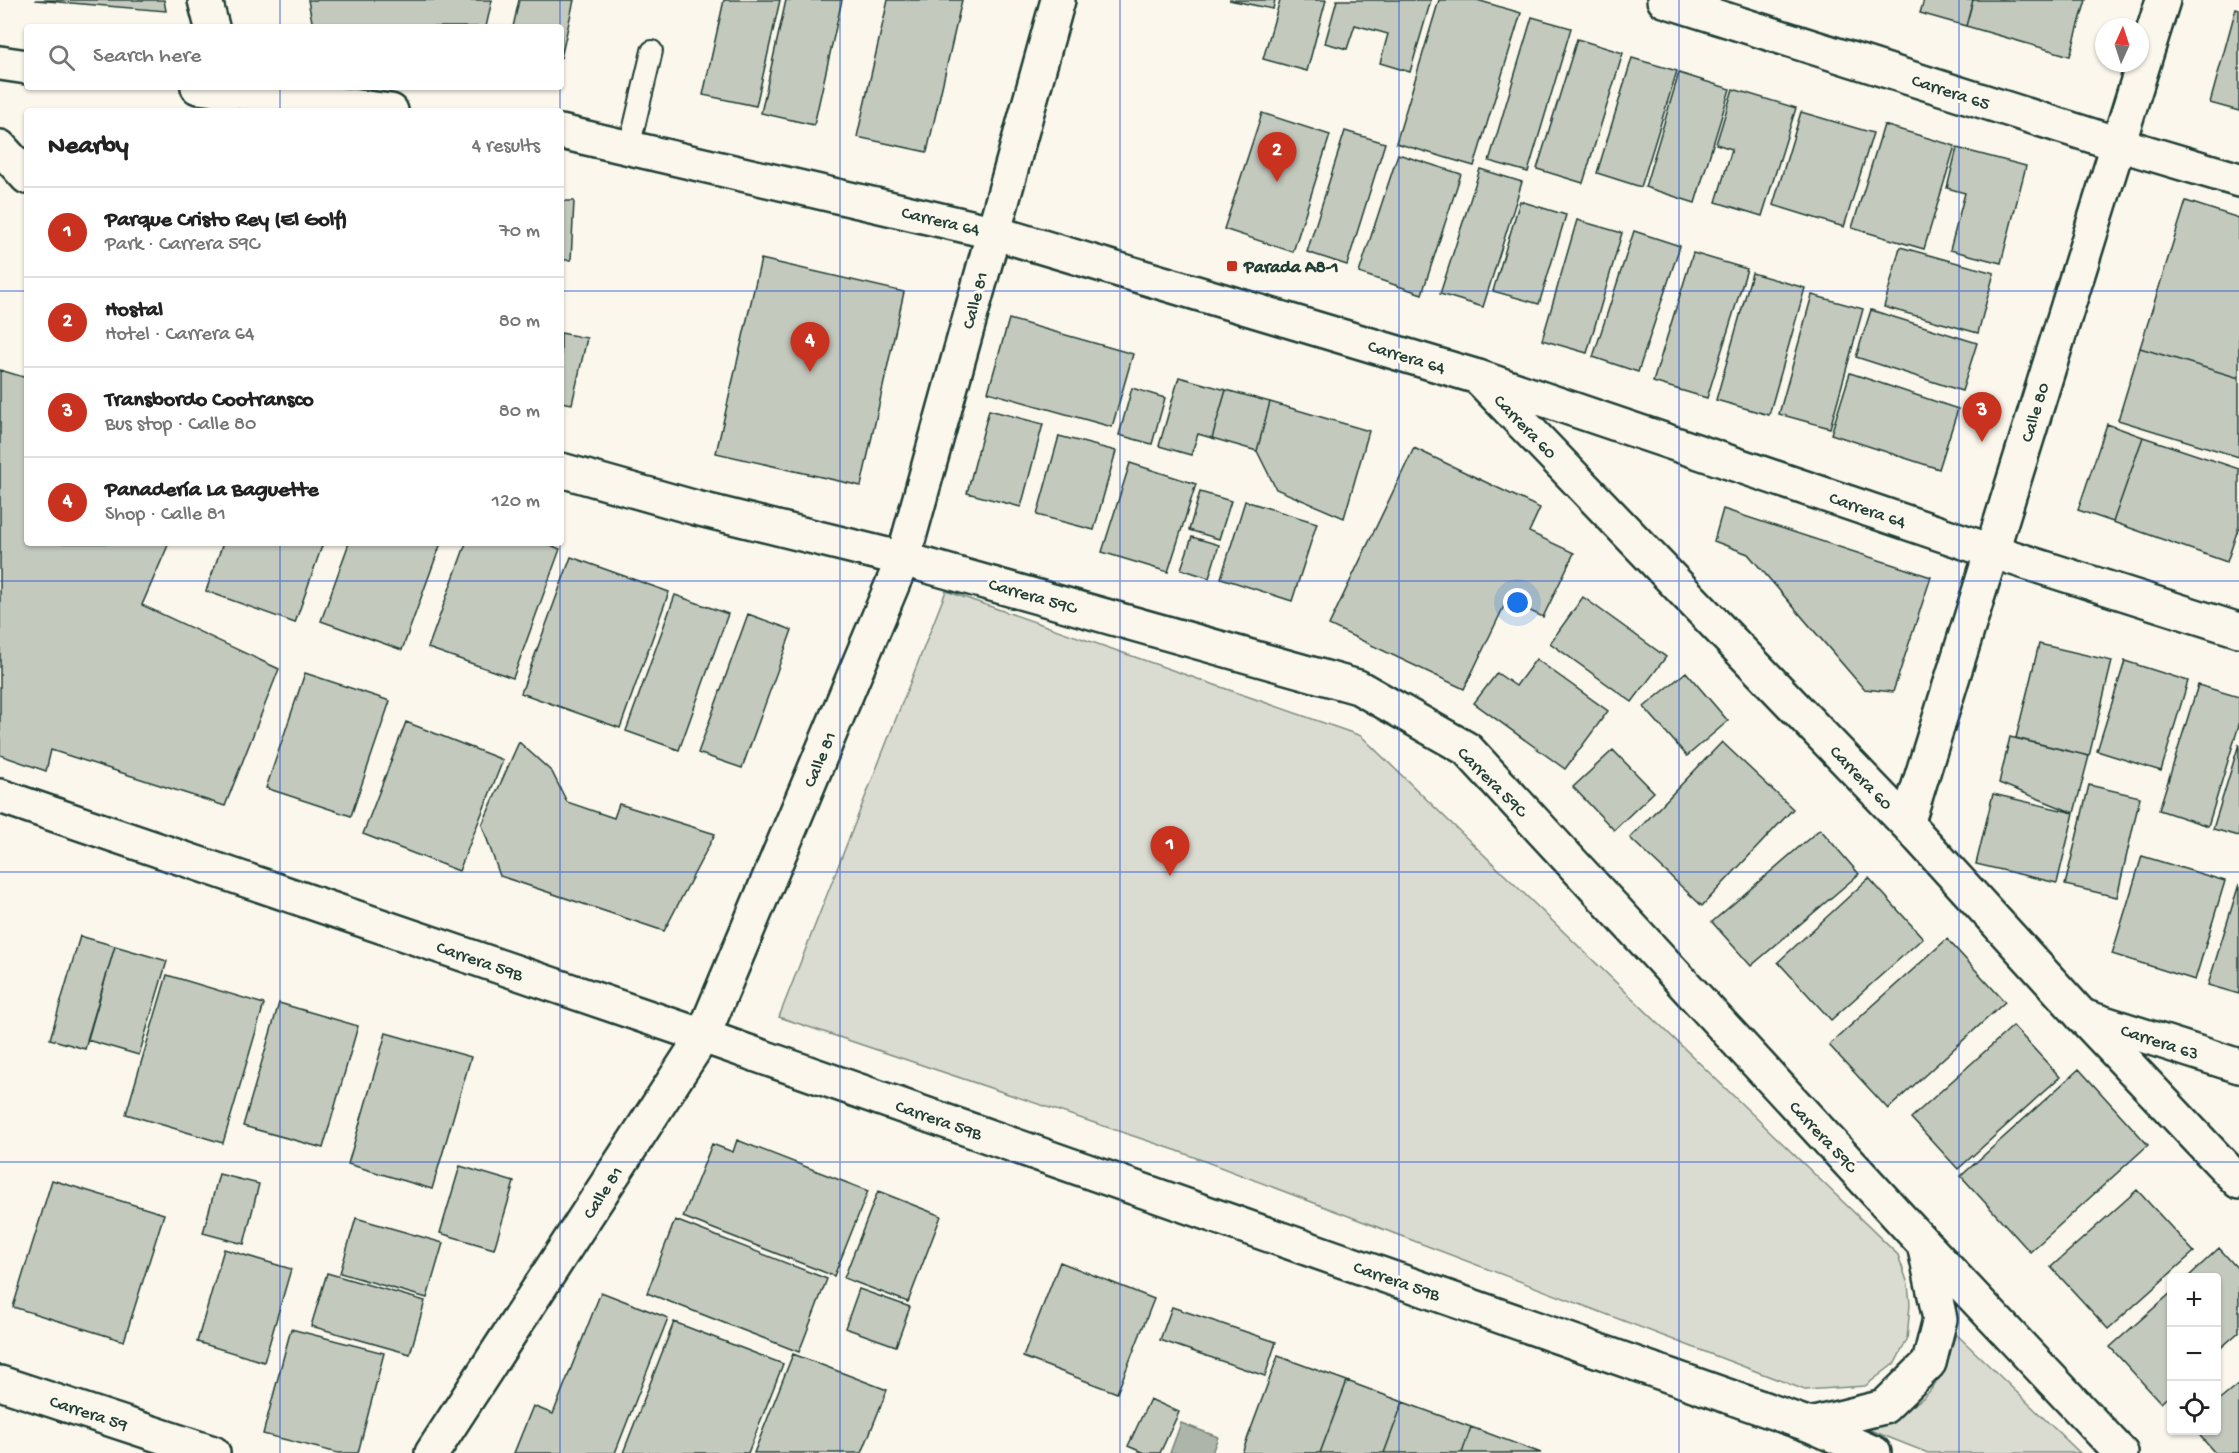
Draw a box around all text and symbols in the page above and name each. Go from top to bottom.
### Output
north arrow [2095,18,2149,72]
search box [24,24,564,90]
icon: search [45,41,78,74]
text: Search here [93,44,201,70]
street label: Carrera 65 [1908,71,1992,116]
text: Nearby [48,132,129,163]
pin: 2 [1258,132,1296,182]
text: 4 results [472,136,540,159]
street label: Carrera 64 [899,203,982,242]
text: Parque Cristo Rey (El Golf) [105,208,347,234]
text: 1 [63,221,72,244]
text: 70 m [499,221,540,244]
text: Park · Carrera 59C [105,234,260,257]
place label: Parada A8-1 [1243,258,1339,279]
marker: Parada A8-1 [1225,259,1239,273]
street label: Calle 81 [959,270,994,332]
text: Hostal [105,298,163,324]
text: 2 [63,311,72,334]
text: 80 m [499,311,540,334]
pin: 4 [790,322,830,372]
text: Hotel · Carrera 64 [105,324,254,347]
street label: Carrera 64 [1365,337,1448,380]
street label: Calle 80 [2017,380,2055,445]
text: Transbordo Cootransco [105,388,314,414]
street label: Carrera 60 [1488,391,1560,464]
pin: 3 [1962,392,2002,442]
text: 3 [62,401,73,424]
text: 80 m [499,401,540,424]
text: Bus stop · Calle 80 [105,414,256,437]
text: Panadería La Baguette [105,478,319,504]
street label: Carrera 64 [1826,488,1909,534]
text: 4 [63,491,72,514]
text: 120 m [492,491,540,514]
text: Shop · Calle 81 [105,504,226,527]
street label: Carrera 59C [986,575,1080,620]
your location [1503,588,1532,617]
street label: Calle 81 [800,729,842,791]
street label: Carrera 60 [1824,742,1896,815]
street label: Carrera 59C [1452,743,1532,823]
pin: 1 [1150,826,1190,876]
street label: Carrera 59B [433,938,526,987]
street label: Carrera 63 [2118,1021,2201,1066]
street label: Carrera 59B [892,1097,985,1146]
street label: Carrera 59C [1784,1097,1862,1179]
street label: Calle 81 [579,1163,629,1224]
street label: Carrera 59B [1350,1258,1443,1307]
map controls [2167,1273,2221,1435]
button: + [2167,1273,2221,1327]
button: − [2167,1327,2221,1381]
button: locate [2167,1381,2221,1435]
street label: Carrera 59 [47,1392,130,1437]

